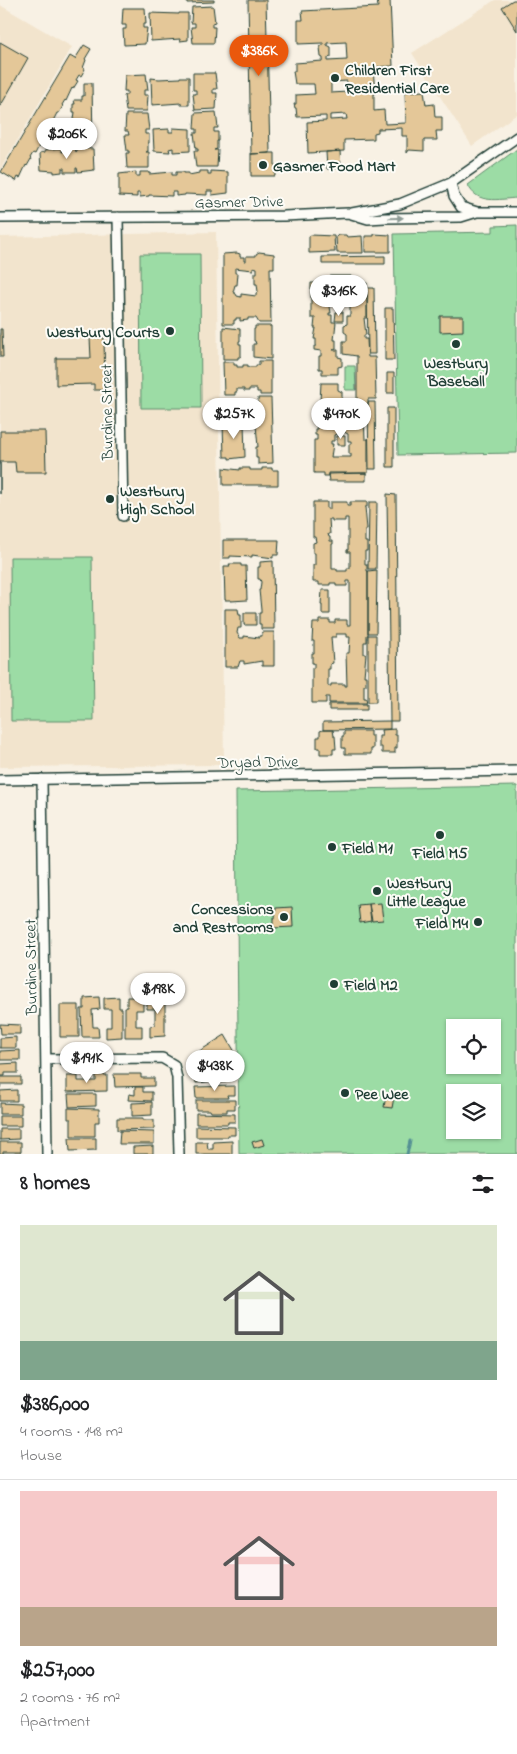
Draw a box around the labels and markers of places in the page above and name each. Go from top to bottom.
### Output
pin: $386K [224,34,294,77]
place label: Children First Residential Care [344,59,450,101]
marker: Children First Residential Care [329,72,341,84]
pin: $206K [32,118,102,160]
place label: Gasmer Food Mart [273,155,396,179]
marker: Gasmer Food Mart [257,159,269,171]
pin: $316K [304,274,374,317]
place label: Westbury Courts [47,321,160,346]
marker: Westbury Courts [164,325,176,337]
marker: Westbury Baseball [450,338,462,350]
place label: Westbury Baseball [424,352,488,394]
pin: $257K [199,398,269,440]
pin: $470K [306,398,376,440]
place label: Westbury High School [120,480,194,523]
marker: Westbury High School [104,493,116,505]
marker: Field M5 [434,829,446,841]
place label: Field M1 [341,837,394,861]
marker: Field M1 [326,841,338,853]
place label: Field M5 [412,842,468,866]
place label: Westbury Little League [387,872,466,915]
marker: Westbury Little League [371,885,383,897]
place label: Concessions and Restrooms [173,898,274,940]
marker: Concessions and Restrooms [278,911,290,923]
place label: Field M4 [415,912,468,936]
marker: Field M4 [472,916,484,928]
pin: $198K [123,972,193,1015]
place label: Field M2 [343,974,398,998]
marker: Field M2 [328,978,340,990]
pin: $191K [52,1042,122,1084]
pin: $438K [180,1050,250,1092]
place label: Pee Wee [355,1083,409,1107]
marker: Pee Wee [339,1087,351,1099]

